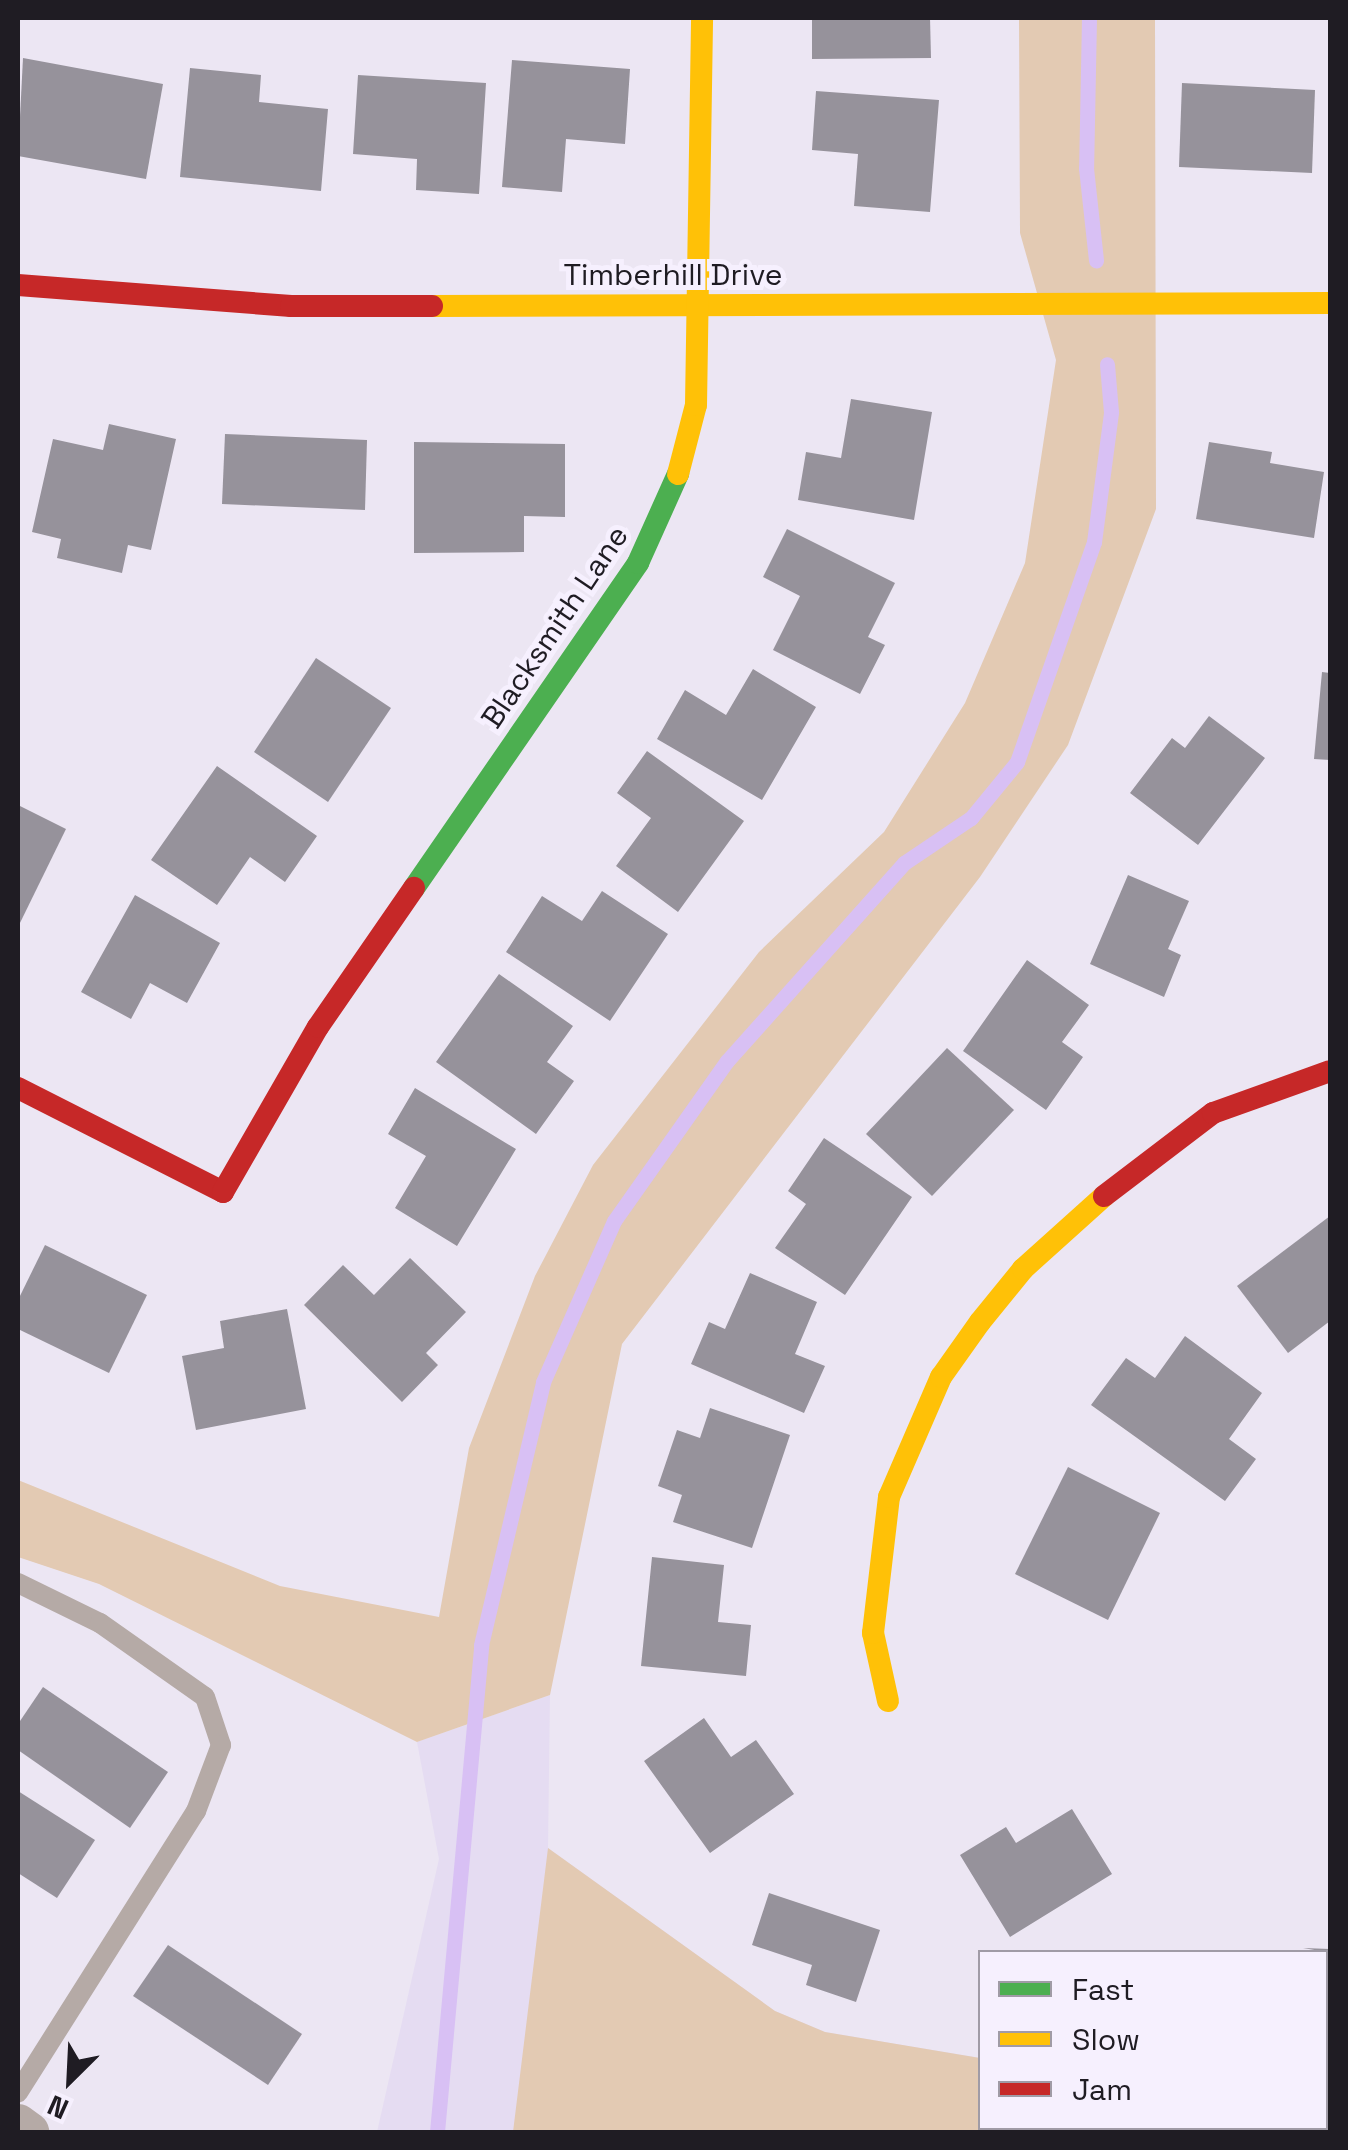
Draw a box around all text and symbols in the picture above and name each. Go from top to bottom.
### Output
street label: Timberhill Drive [564,257,782,293]
street label: Blacksmith Lane [474,519,636,735]
legend [978,1950,1328,2130]
text: Fast [1072,1970,1134,2009]
text: Slow [1072,2020,1140,2059]
north arrow [20,2030,120,2130]
text: Jam [1072,2070,1132,2109]
text: N [42,2087,74,2128]

